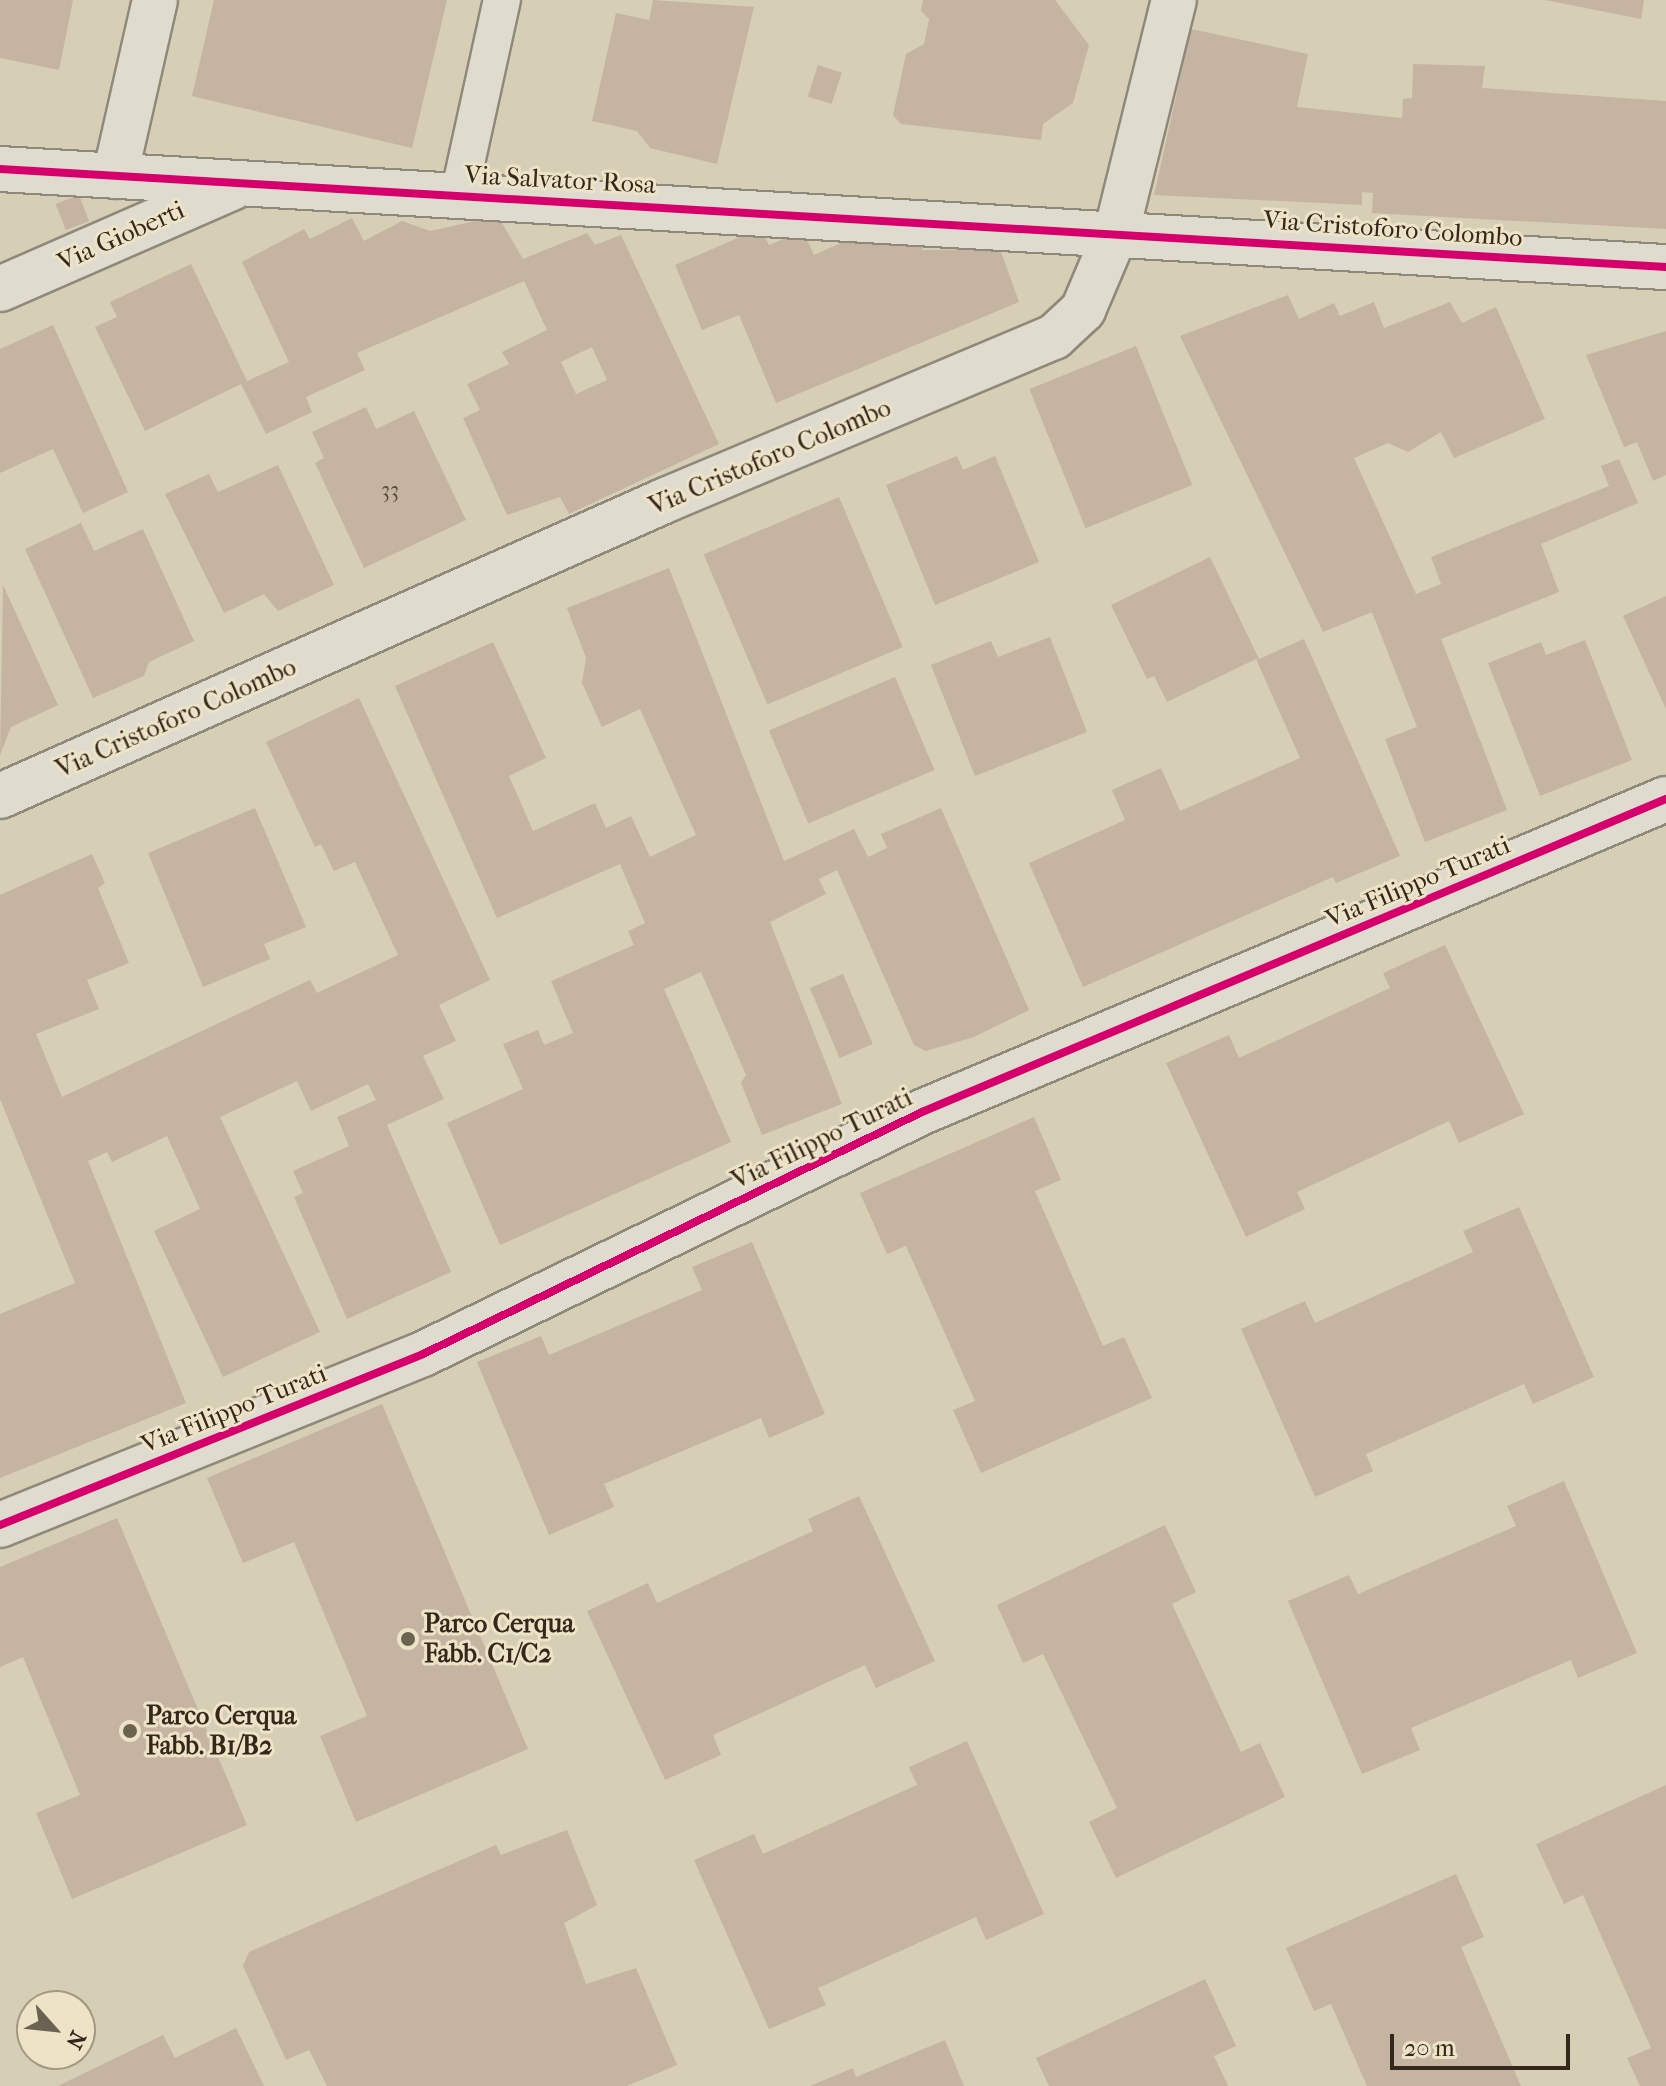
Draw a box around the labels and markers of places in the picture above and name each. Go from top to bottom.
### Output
place label: Parco Cerqua Fabb. C1/C2 [424,1608,574,1670]
marker: Parco Cerqua Fabb. C1/C2 [399,1630,417,1648]
place label: Parco Cerqua Fabb. B1/B2 [146,1700,296,1762]
marker: Parco Cerqua Fabb. B1/B2 [121,1722,139,1740]

